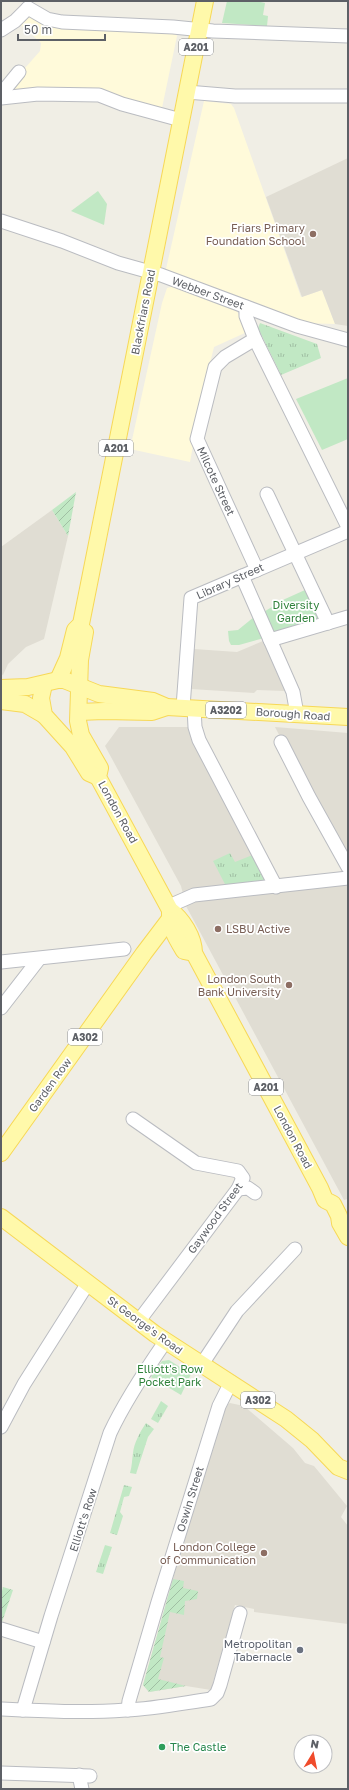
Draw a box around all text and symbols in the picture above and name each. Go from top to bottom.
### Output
scale bar [18,16,105,42]
text: 50 m [24,22,52,37]
road number: A201 [179,39,213,55]
place label: Friars Primary Foundation School [206,221,305,247]
marker: Friars Primary Foundation School [308,229,318,239]
street label: Blackfriars Road [128,268,157,356]
street label: Webber Street [170,273,246,312]
road number: A201 [99,440,133,456]
street label: Milcote Street [195,444,238,517]
street label: Library Street [194,560,266,601]
park label: Diversity Garden [273,598,319,624]
road number: A3202 [206,702,246,718]
street label: Borough Road [255,704,331,723]
street label: London Road [96,778,141,845]
place label: LSBU Active [226,922,290,935]
marker: LSBU Active [213,924,223,934]
place label: London South Bank University [198,972,281,998]
marker: London South Bank University [284,980,294,990]
road number: A302 [68,1029,102,1045]
street label: Garden Row [26,1055,74,1114]
road number: A201 [249,1079,283,1095]
street label: London Road [271,1103,315,1170]
street label: Gaywood Street [185,1180,245,1256]
street label: St George's Road [105,1293,185,1356]
park label: Elliott's Row Pocket Park [137,1362,203,1388]
road number: A302 [241,1392,275,1408]
street label: Oswin Street [173,1464,206,1533]
street label: Elliott's Row [66,1486,99,1553]
place label: London College of Communication [160,1540,256,1566]
marker: London College of Communication [259,1548,269,1558]
place label: Metropolitan Tabernacle [224,1637,292,1663]
marker: Metropolitan Tabernacle [295,1645,305,1655]
north arrow [293,1734,333,1774]
text: N [310,1737,320,1751]
place label: The Castle [170,1740,226,1753]
marker: The Castle [157,1742,167,1752]

